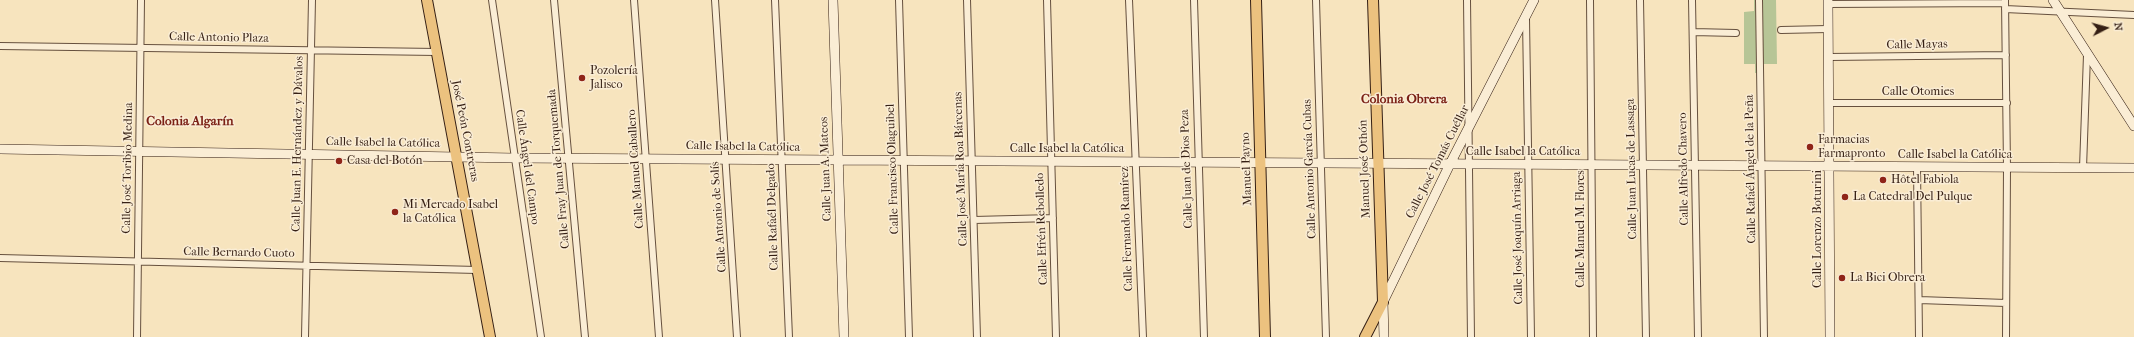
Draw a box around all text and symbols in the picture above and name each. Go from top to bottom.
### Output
north arrow [2086,8,2126,48]
text: N [2112,22,2125,32]
street label: Calle Antonio Plaza [169,30,269,46]
street label: Calle Mayas [1886,37,1948,53]
street label: Calle Juan E. Hernández y Dávalos [289,56,307,232]
place label: Pozolería Jalisco [590,64,638,92]
marker: Pozolería Jalisco [577,73,587,83]
street label: José Peón Contreras [448,79,482,183]
street label: Calle Otomies [1882,85,1954,99]
street label: Calle Fray Juan de Torquemada [545,89,573,249]
street label: Calle José María Roa Bárcenas [951,91,971,247]
district label: Colonia Obrera [1361,92,1447,108]
street label: Calle Rafaél Ángel de la Peña [1742,94,1760,244]
street label: Calle Juan Lucas de Lassaga [1624,98,1640,240]
street label: Calle Antonio García Cubas [1300,99,1320,239]
street label: Calle José Toribio Medina [120,102,136,234]
street label: Calle Francisco Olaguibel [884,103,902,235]
street label: Calle José Tomás Cuéllar [1403,103,1473,221]
street label: Calle Ángel del Campo [512,108,542,226]
street label: Calle Manuel Caballero [625,109,647,229]
street label: Calle Juan de Dios Peza [1178,109,1196,229]
street label: Calle Alfredo Chavero [1676,112,1692,226]
district label: Colonia Algarín [146,114,234,130]
street label: Calle Juan A. Mateos [817,116,835,222]
street label: Manuel José Othón [1356,119,1374,219]
street label: Manuel Payno [1239,132,1255,206]
place label: Farmacias Farmapronto [1818,133,1885,161]
street label: Calle Isabel la Católica [326,135,440,151]
street label: Calle Isabel la Católica [686,139,800,155]
street label: Calle Isabel la Católica [1010,142,1124,156]
marker: Farmacias Farmapronto [1805,142,1815,152]
street label: Calle Isabel la Católica [1466,145,1580,159]
street label: Calle Isabel la Católica [1898,148,2012,162]
place label: Casa del Botón [347,154,423,168]
marker: Casa del Botón [334,156,344,166]
street label: Calle Antonio de Solís [708,161,730,273]
street label: Calle Rafaél Delgado [764,163,782,271]
street label: Calle Fernando Ramírez [1118,166,1136,292]
street label: Calle Manuel M. Flores [1574,170,1588,288]
street label: Calle Lorenzo Boturini [1811,170,1825,288]
street label: Calle José Joaquín Arriaga [1510,171,1526,305]
street label: Calle Efrén Rebolledo [1033,173,1051,285]
place label: Hôtel Fabiola [1891,173,1959,187]
marker: Hôtel Fabiola [1878,175,1888,185]
place label: La Catedral Del Pulque [1853,190,1972,204]
marker: La Catedral Del Pulque [1840,192,1850,202]
place label: Mi Mercado Isabel la Católica [403,198,498,226]
marker: Mi Mercado Isabel la Católica [390,207,400,217]
street label: Calle Bernardo Cuoto [183,245,295,261]
place label: La Bici Obrera [1850,271,1925,285]
marker: La Bici Obrera [1837,273,1847,283]

